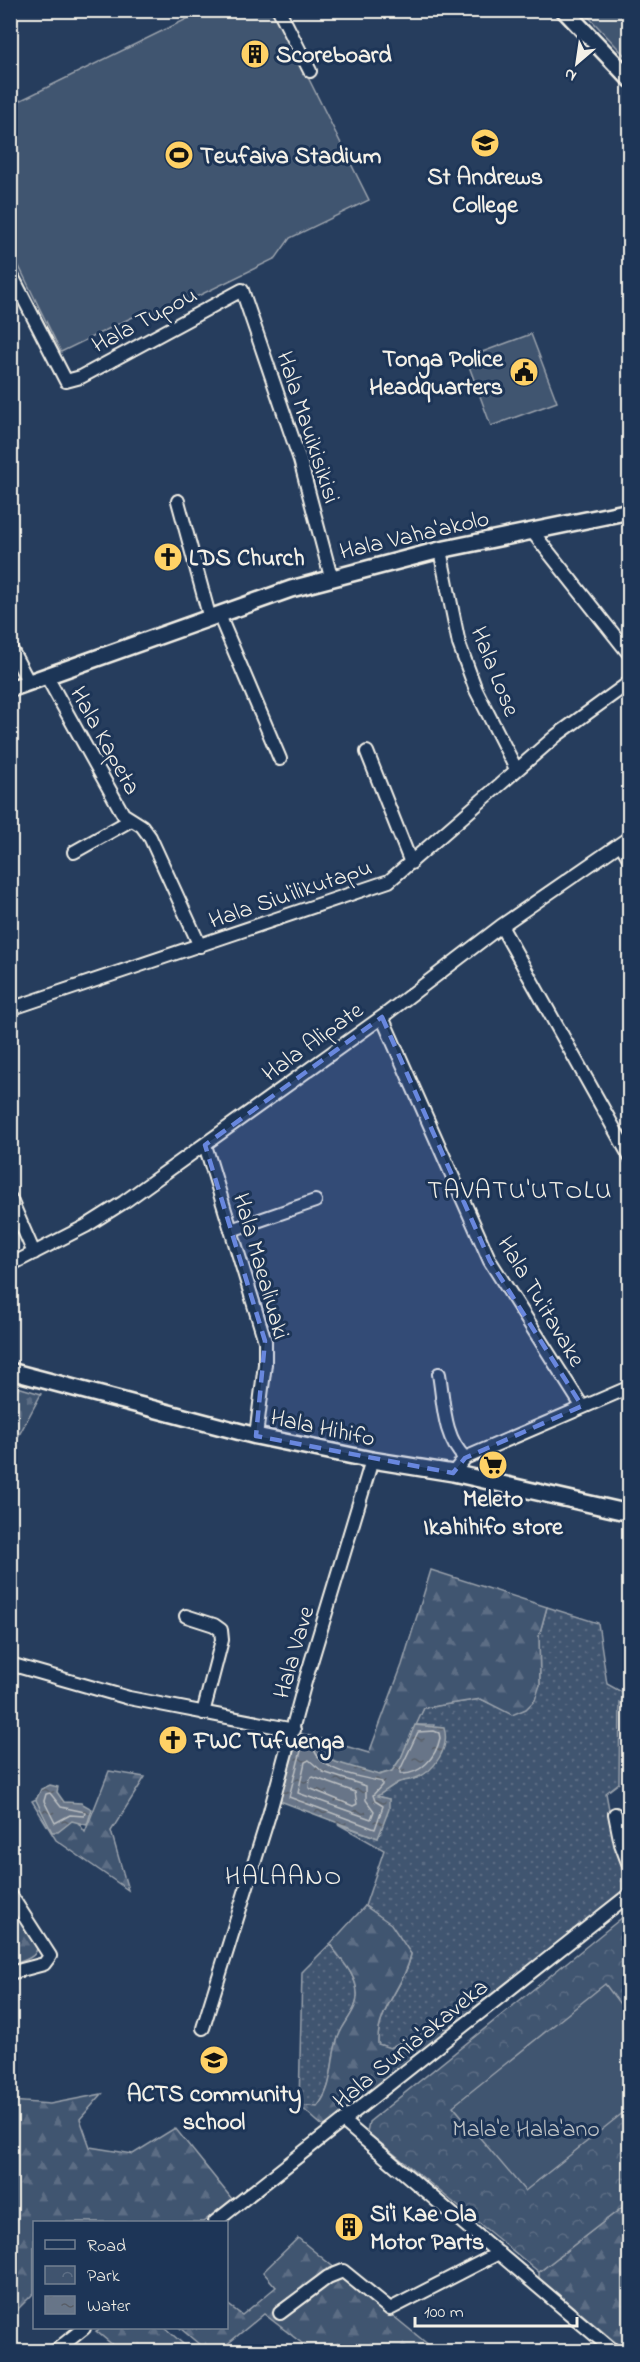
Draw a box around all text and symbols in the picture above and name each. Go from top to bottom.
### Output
north arrow [547,33,607,93]
building icon: Scoreboard [239,38,271,70]
place label: Scoreboard [276,39,392,74]
text: N [560,61,581,87]
school or university icon: St Andrews College [469,127,501,159]
sports icon: Teufaiva Stadium [163,139,195,171]
place label: Teufaiva Stadium [200,140,382,175]
place label: St Andrews College [427,161,543,225]
street label: Hala Tupou [86,279,204,364]
place label: Tonga Police Headquarters [369,343,504,406]
street label: Hala Mauikisikisi [266,347,348,508]
public building icon: Tonga Police Headquarters [508,356,540,388]
street label: Hala Vaha'akolo [336,502,493,571]
church icon: LDS Church [152,541,184,573]
place label: LDS Church [189,542,305,577]
street label: Hala Lose [460,622,528,722]
street label: Hala Kapeta [60,681,148,802]
street label: Hala Siu'ilikutapu [205,851,377,940]
street label: Hala Alipate [256,994,372,1092]
district label: TAVATU'UTOLU [427,1173,613,1211]
street label: Hala Maealiuaki [222,1189,297,1344]
street label: Hala Tu'itavake [487,1230,593,1375]
street label: Hala Hihifo [267,1401,378,1458]
supermarket icon: Meleto Ikahihifo store [477,1449,509,1481]
place label: Meleto Ikahihifo store [423,1483,564,1546]
street label: Hala Vave [266,1602,325,1703]
church icon: FWC Tufuenga [157,1724,189,1756]
place label: FWC Tufuenga [193,1725,344,1761]
district label: HALAANO [225,1859,343,1897]
street label: Hala Sunia'akaveka [326,1971,497,2119]
school or university icon: ACTS community school [198,2044,230,2076]
place label: ACTS community school [127,2078,301,2141]
park label: Mala'e Hala'ano [452,2113,600,2148]
place label: Si'i Kae Ola Motor Parts [370,2198,484,2261]
building icon: Si'i Kae Ola Motor Parts [333,2211,365,2243]
legend [33,2221,228,2329]
text: Road [87,2234,126,2260]
text: Park [87,2264,120,2290]
scale bar [415,2290,577,2328]
text: Water [87,2294,131,2320]
text: 100 m [424,2300,464,2326]

